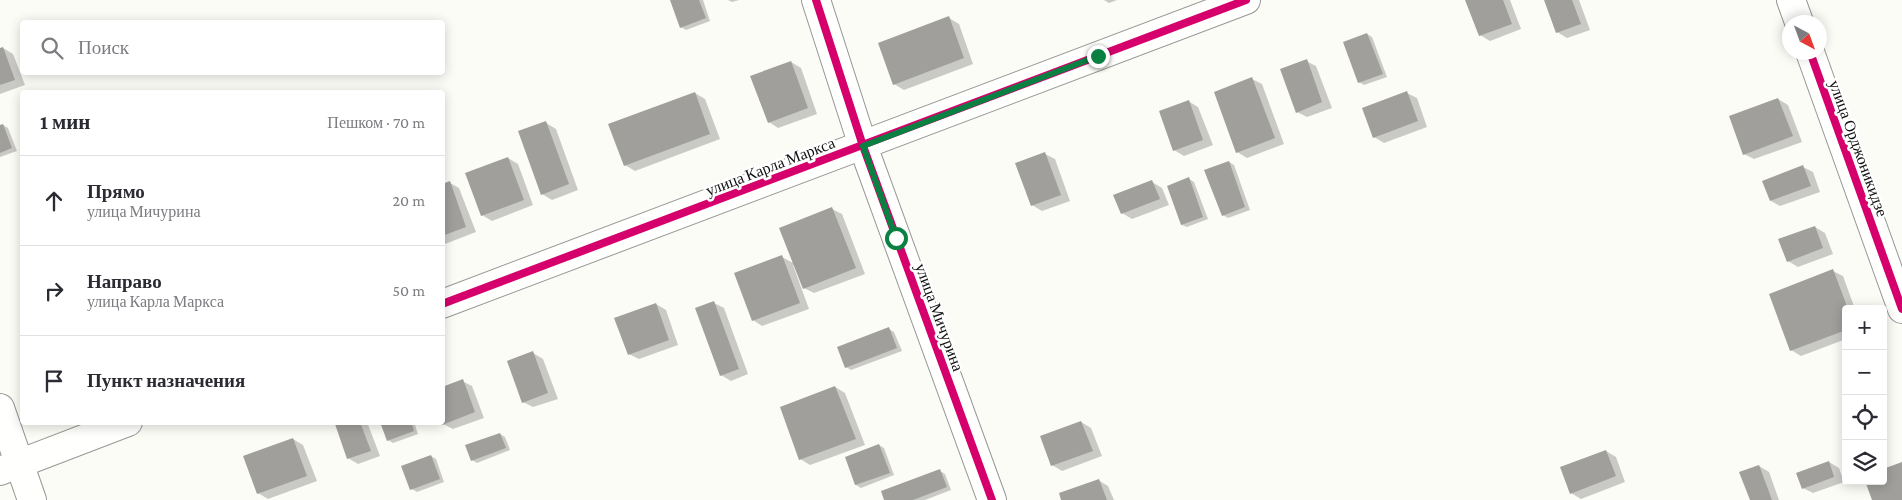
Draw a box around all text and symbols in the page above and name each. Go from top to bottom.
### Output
north arrow [1782,15,1827,60]
search box [20,20,445,75]
icon: search [38,34,66,62]
text: Поиск [78,37,129,58]
route end [1087,45,1110,68]
street label: улица Орджоникидзе [1825,78,1891,219]
text: 1 мин [40,110,90,134]
text: Пешком · 70 m [327,114,425,131]
street label: улица Карла Маркса [703,134,838,200]
text: Прямо [87,181,145,202]
icon: ahead [40,187,68,215]
text: 20 m [392,192,425,209]
text: улица Мичурина [87,203,201,220]
route start [885,227,908,250]
street label: улица Мичурина [911,261,967,374]
text: Направо [87,271,162,292]
icon: right [40,277,68,305]
text: 50 m [393,282,425,299]
text: улица Карла Маркса [87,293,224,310]
map controls [1842,305,1887,485]
button: + [1842,305,1887,350]
button: − [1842,350,1887,395]
icon: arrive [40,367,68,395]
text: Пункт назначения [87,370,245,391]
button: locate [1842,395,1887,440]
button: layers [1842,440,1887,485]

